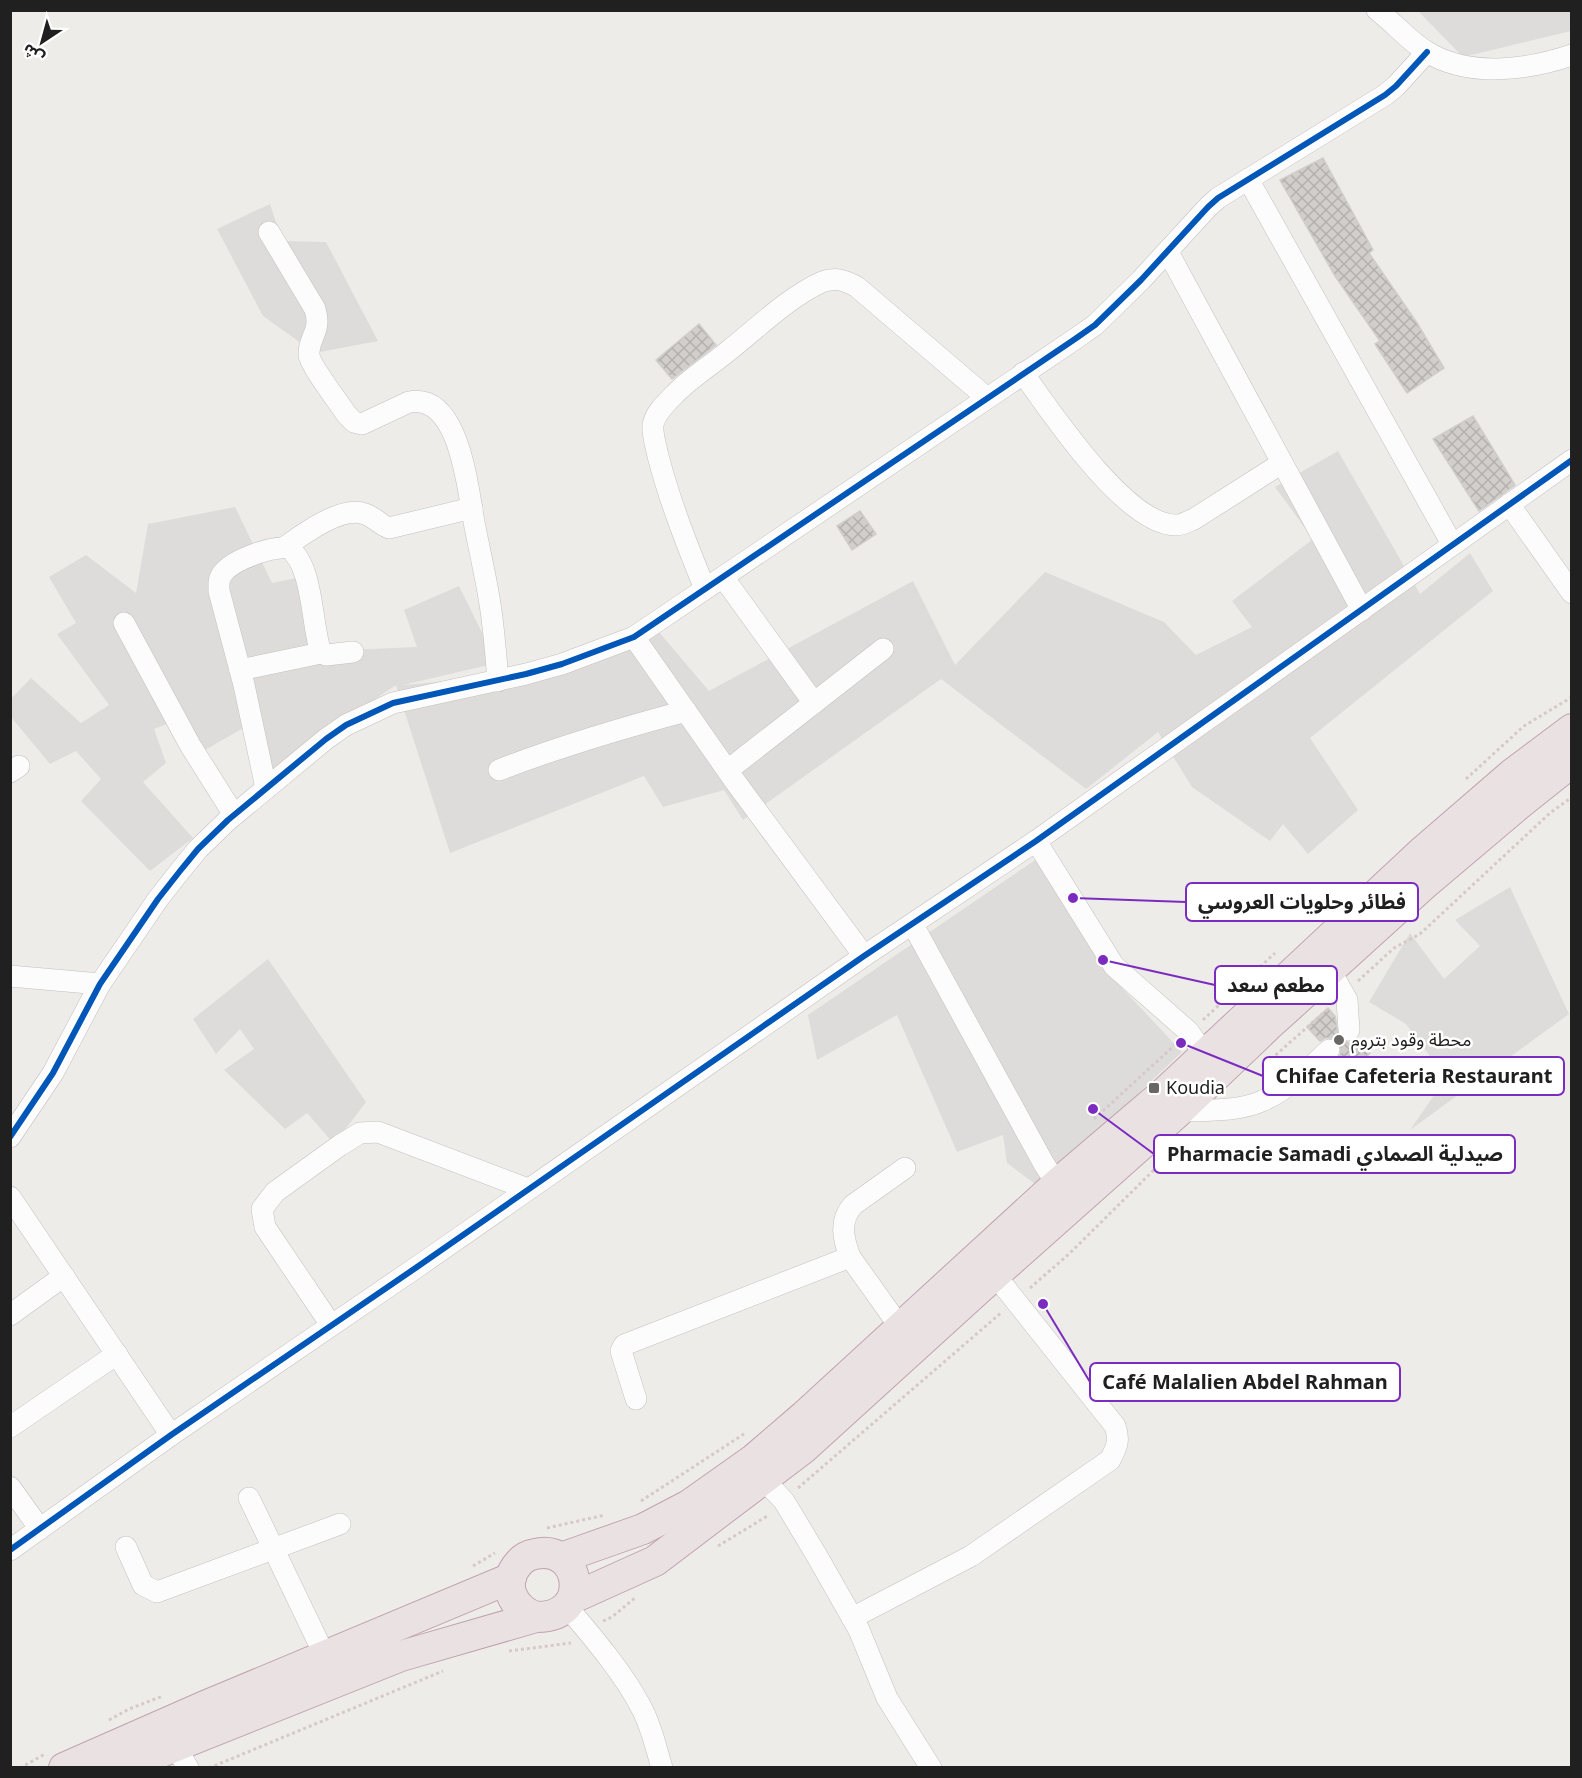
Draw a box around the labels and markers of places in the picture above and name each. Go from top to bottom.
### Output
callout: فطائر وحلويات العروسي [1186,883,1418,921]
callout: مطعم سعد [1215,966,1337,1004]
place label: محطة وقود بتروم [1351,1027,1471,1054]
marker: محطة وقود بتروم [1332,1033,1346,1047]
callout: Chifae Cafeteria Restaurant [1263,1057,1564,1095]
place label: Koudia [1166,1075,1225,1099]
marker: Koudia [1147,1081,1161,1095]
callout: Pharmacie Samadi صيدلية الصمادي [1154,1135,1515,1173]
callout: Café Malalien Abdel Rahman [1090,1363,1400,1401]

